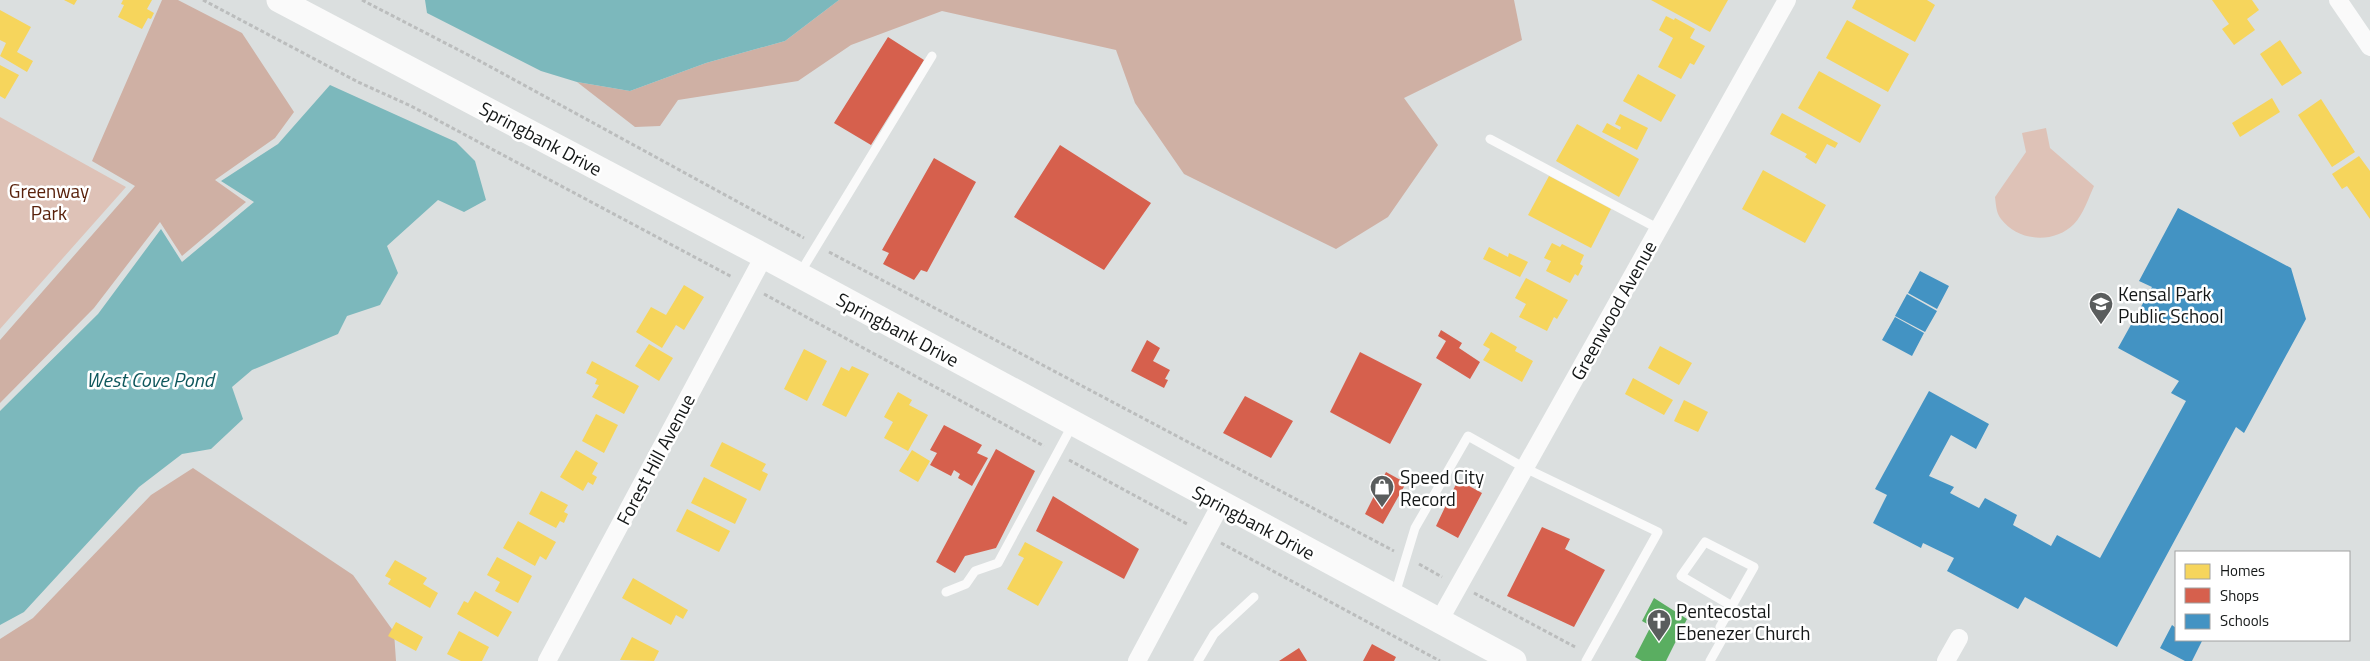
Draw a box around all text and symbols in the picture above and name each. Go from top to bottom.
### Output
street label: Springbank Drive [474,93,608,183]
park label: Greenway Park [9,176,89,227]
street label: Greenwood Avenue [1563,235,1663,385]
place label: Kensal Park Public School [2118,279,2224,330]
street label: Springbank Drive [831,284,965,374]
school or university icon: Kensal Park Public School [2088,291,2114,325]
water label: West Cove Pond [86,364,216,395]
street label: Forest Hill Avenue [608,388,702,530]
place label: Speed City Record [1400,462,1484,513]
shop icon: Speed City Record [1369,474,1395,508]
street label: Springbank Drive [1187,477,1321,567]
legend [2175,551,2350,641]
text: Homes [2220,559,2265,582]
text: Shops [2220,584,2259,607]
place label: Pentecostal Ebenezer Church [1676,596,1810,647]
church icon: Pentecostal Ebenezer Church [1646,608,1672,642]
text: Schools [2220,609,2269,632]

